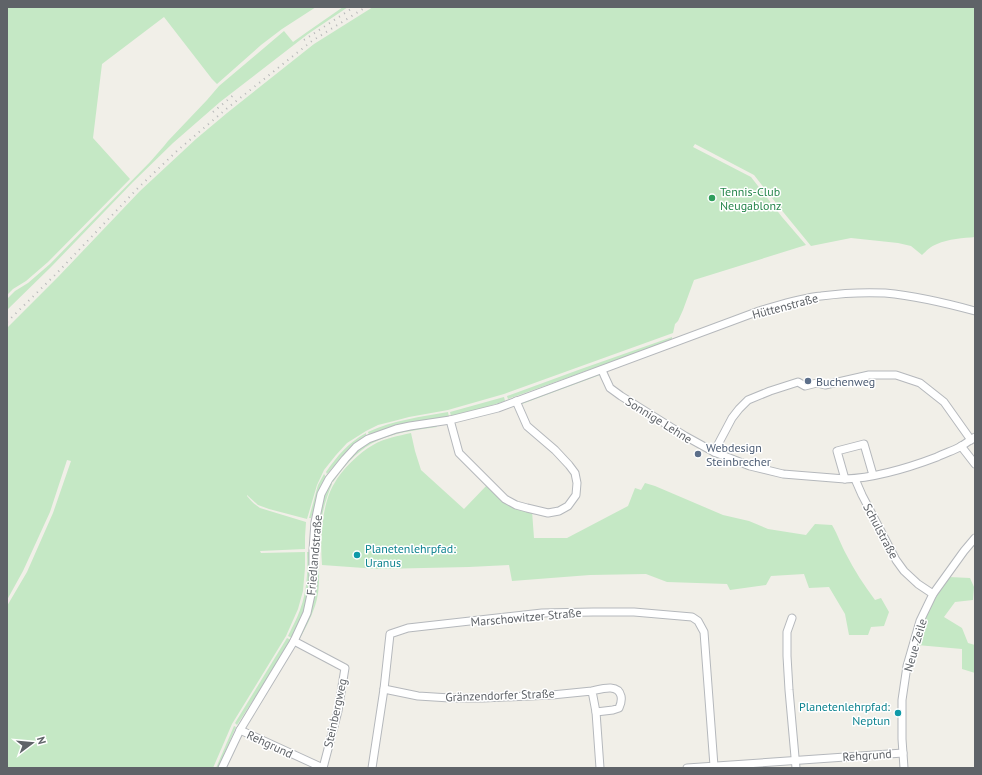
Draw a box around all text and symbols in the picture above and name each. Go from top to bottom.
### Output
place label: Tennis-Club Neugablonz [720,184,781,213]
marker: Tennis-Club Neugablonz [707,193,717,203]
street label: Hüttenstraße [750,290,820,322]
place label: Buchenweg [816,374,875,389]
marker: Buchenweg [803,376,813,386]
street label: Sonnige Lehne [623,394,695,446]
place label: Webdesign Steinbrecher [706,440,771,469]
marker: Webdesign Steinbrecher [693,449,703,459]
street label: Schulstraße [860,501,902,561]
street label: Friedlandstraße [303,514,325,596]
place label: Planetenlehrpfad: Uranus [365,541,456,570]
marker: Planetenlehrpfad: Uranus [352,550,362,560]
street label: Marschowitzer Straße [470,605,582,629]
street label: Neue Zeile [900,617,930,673]
street label: Steinbergweg [320,677,350,749]
street label: Gränzendorfer Straße [445,686,555,704]
place label: Planetenlehrpfad: Neptun [799,699,890,728]
marker: Planetenlehrpfad: Neptun [893,708,903,718]
north arrow [12,723,52,763]
street label: Rehgrund [245,727,295,761]
text: N [34,735,49,746]
street label: Rehgrund [842,746,892,764]

